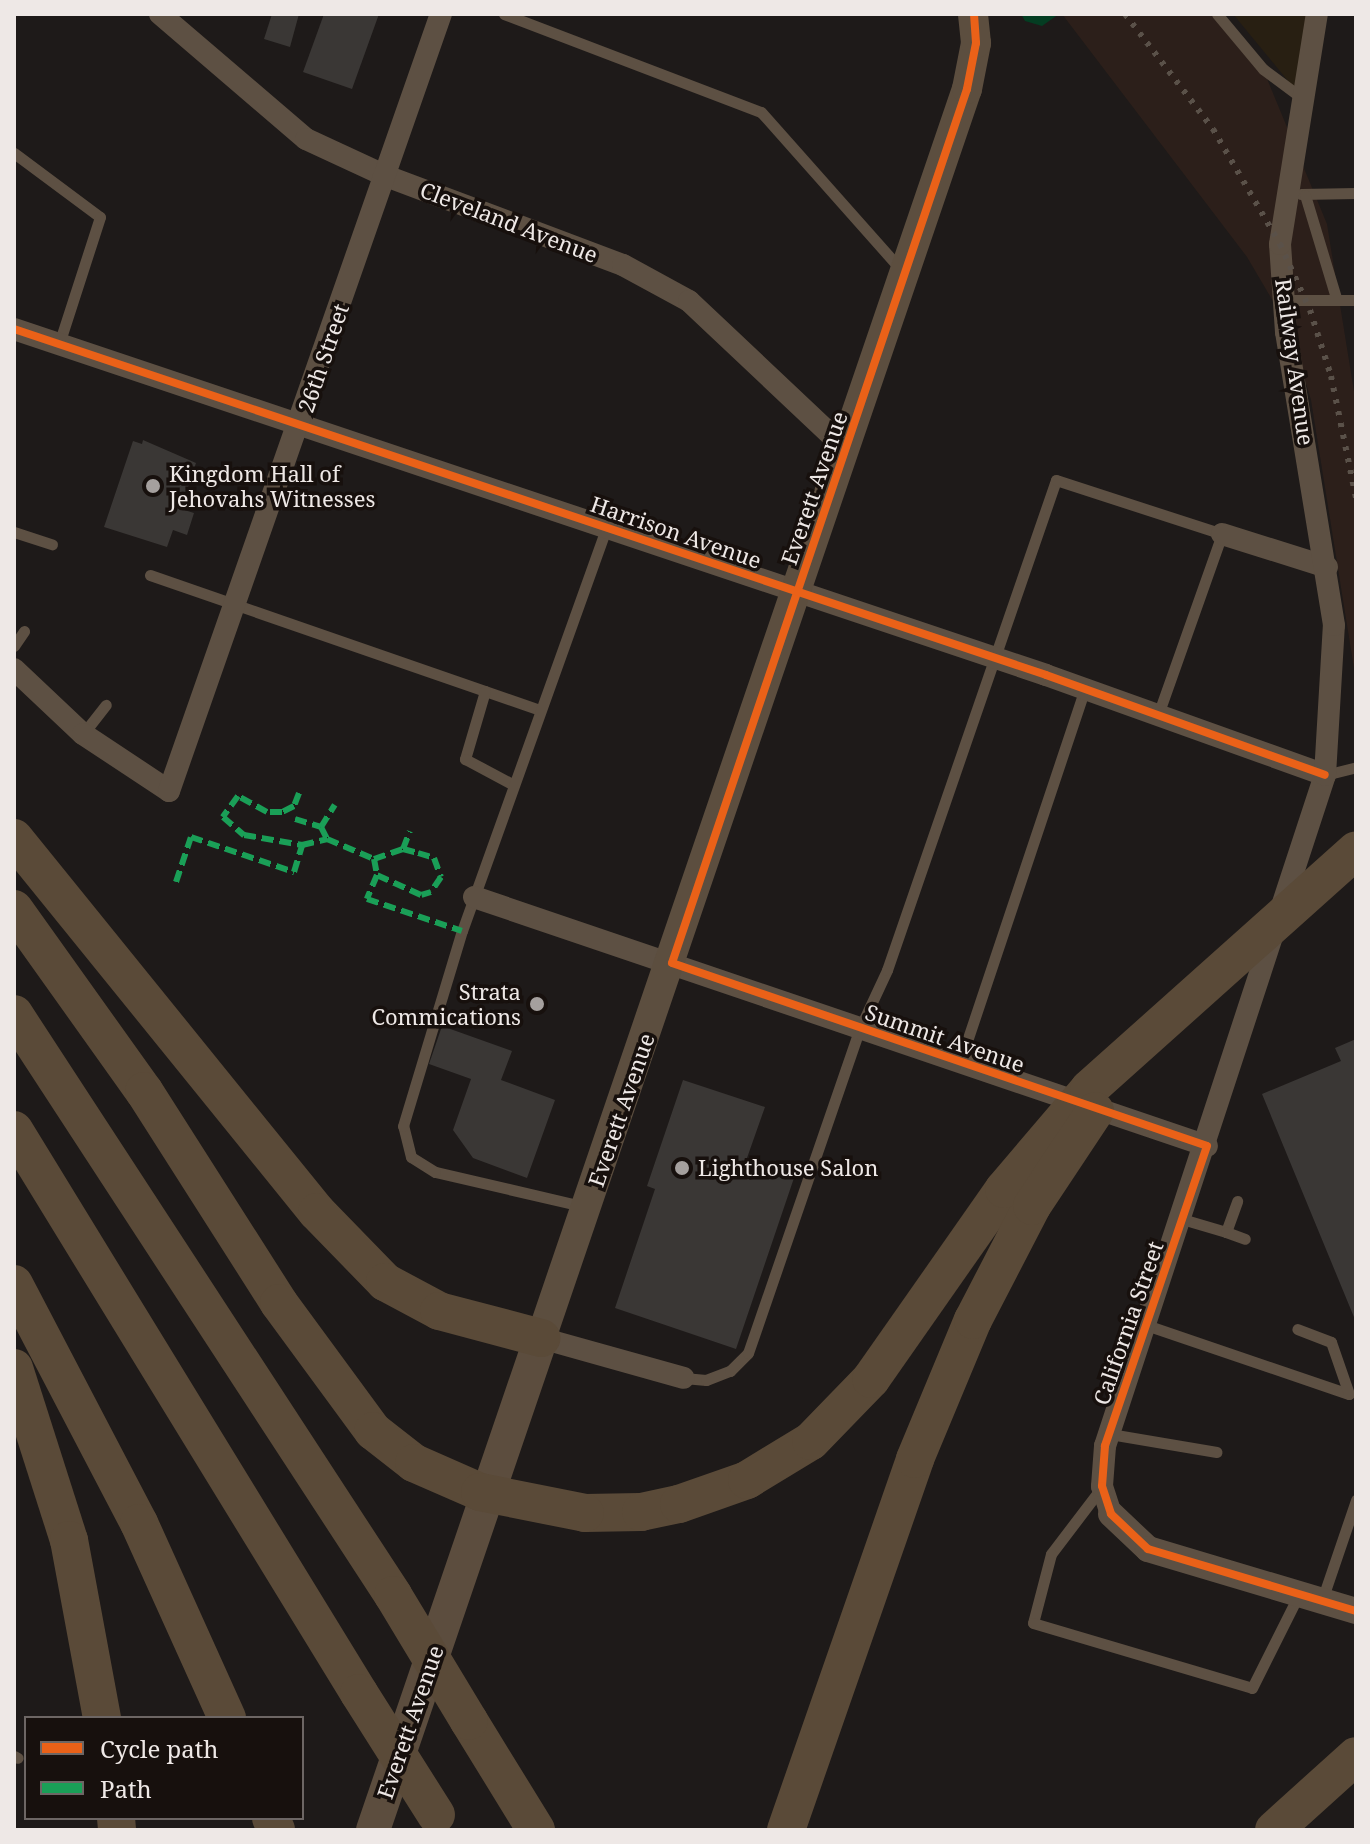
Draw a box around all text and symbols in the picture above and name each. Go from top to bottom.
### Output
street label: Cleveland Avenue [417,176,601,268]
street label: Railway Avenue [1270,277,1320,447]
street label: 26th Street [292,300,354,416]
street label: Everett Avenue [775,408,853,568]
place label: Kingdom Hall of Jehovahs Witnesses [169,460,375,512]
marker: Kingdom Hall of Jehovahs Witnesses [144,477,162,495]
street label: Harrison Avenue [587,490,765,574]
place label: Strata Commications [371,978,521,1030]
marker: Strata Commications [528,995,546,1013]
street label: Summit Avenue [862,998,1028,1078]
street label: Everett Avenue [582,1030,660,1190]
place label: Lighthouse Salon [698,1155,878,1181]
marker: Lighthouse Salon [673,1159,691,1177]
street label: California Street [1088,1238,1168,1408]
street label: Everett Avenue [371,1642,449,1802]
legend [24,1716,304,1820]
text: Cycle path [100,1732,219,1765]
text: Path [100,1772,152,1805]

